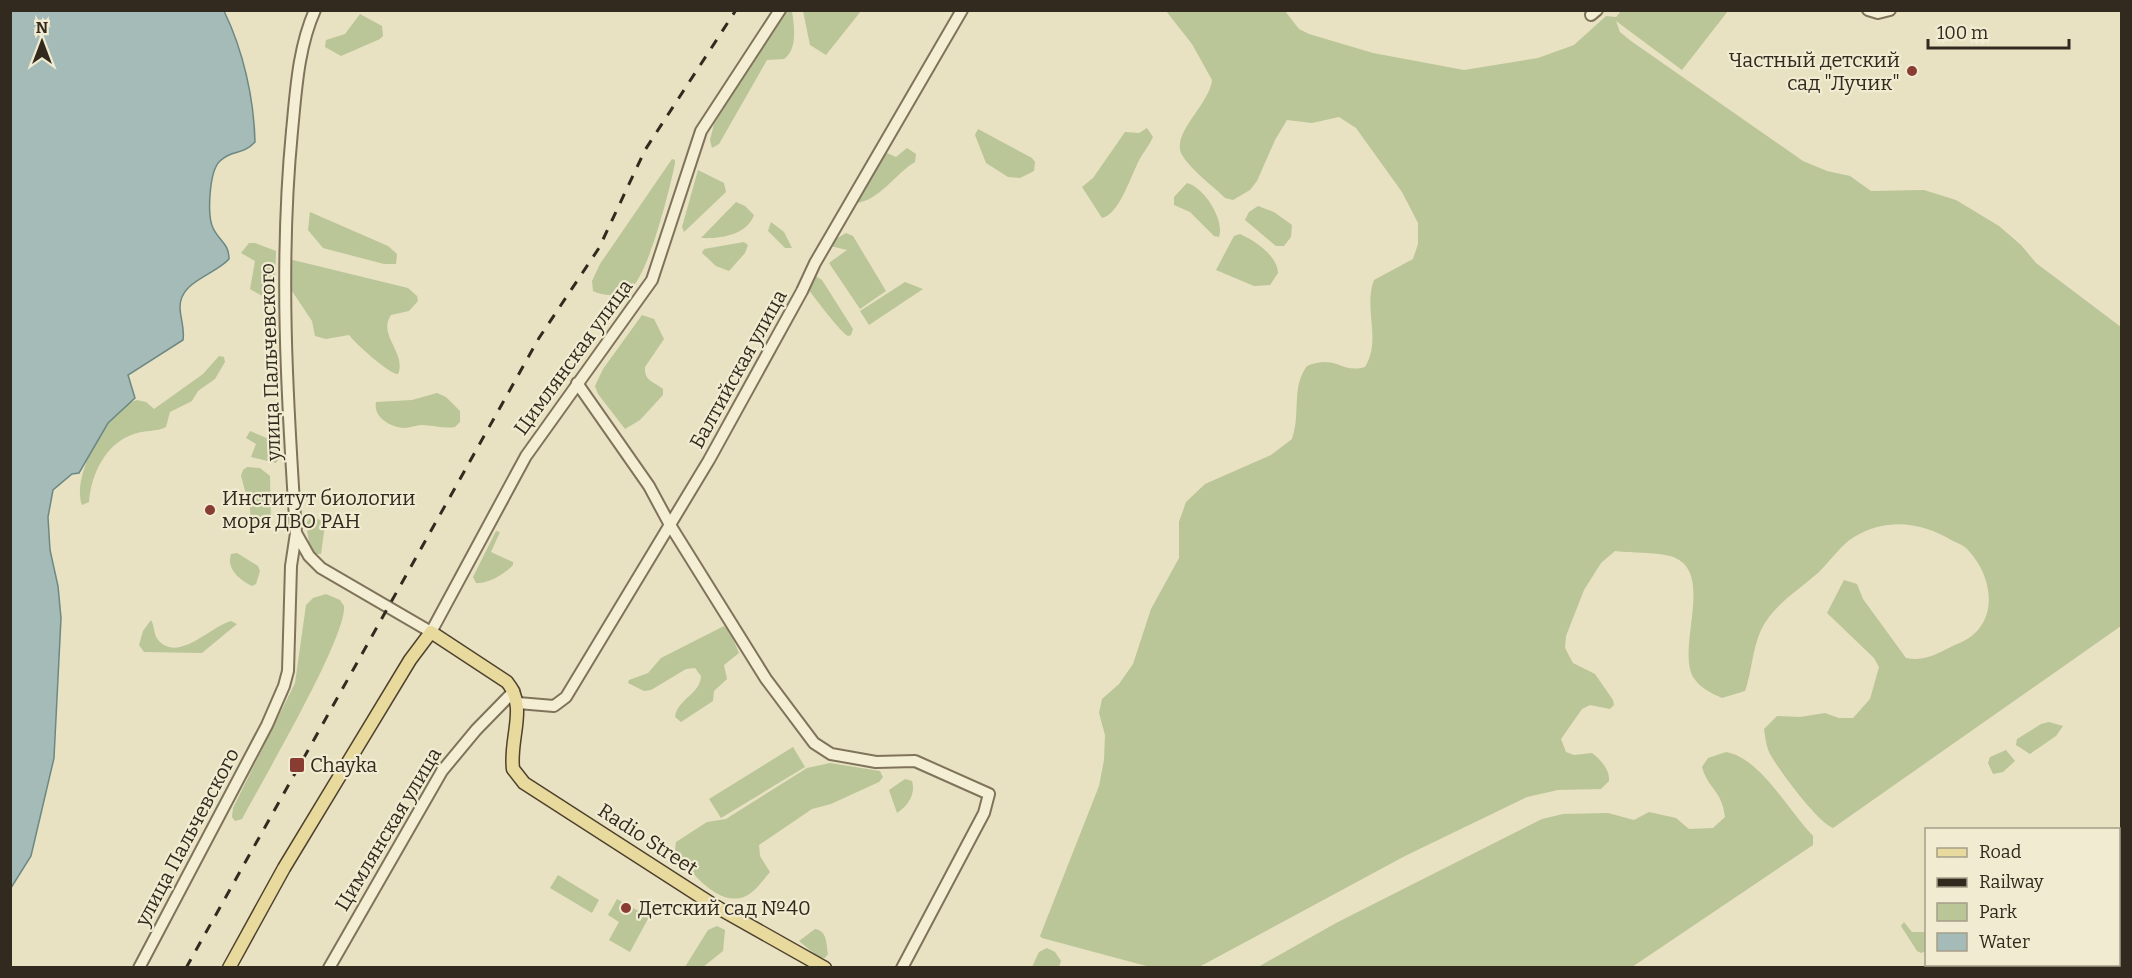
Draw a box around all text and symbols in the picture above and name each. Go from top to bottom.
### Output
north arrow [12,12,72,72]
scale bar [1928,12,2069,50]
text: N [36,18,48,37]
text: 100 m [1937,22,1988,44]
place label: Частный детский сад "Лучик" [1729,48,1900,95]
marker: Частный детский сад "Лучик" [1905,64,1919,78]
street label: улица Пальчевского [255,263,285,462]
street label: Цимлянская улица [509,275,637,439]
street label: Балтийская улица [684,285,792,453]
place label: Институт биологии моря ДВО РАН [222,486,415,533]
marker: Институт биологии моря ДВО РАН [203,503,217,517]
street label: Цимлянская улица [330,743,446,915]
street label: улица Пальчевского [129,744,244,931]
place label: Chayka [310,753,377,777]
marker: Chayka [288,756,306,774]
street label: Radio Street [594,798,702,880]
legend [1925,828,2120,966]
text: Road [1979,841,2022,863]
text: Railway [1979,871,2044,893]
place label: Детский сад №40 [638,896,811,920]
marker: Детский сад №40 [619,901,633,915]
text: Park [1979,901,2018,923]
text: Water [1979,931,2030,953]

